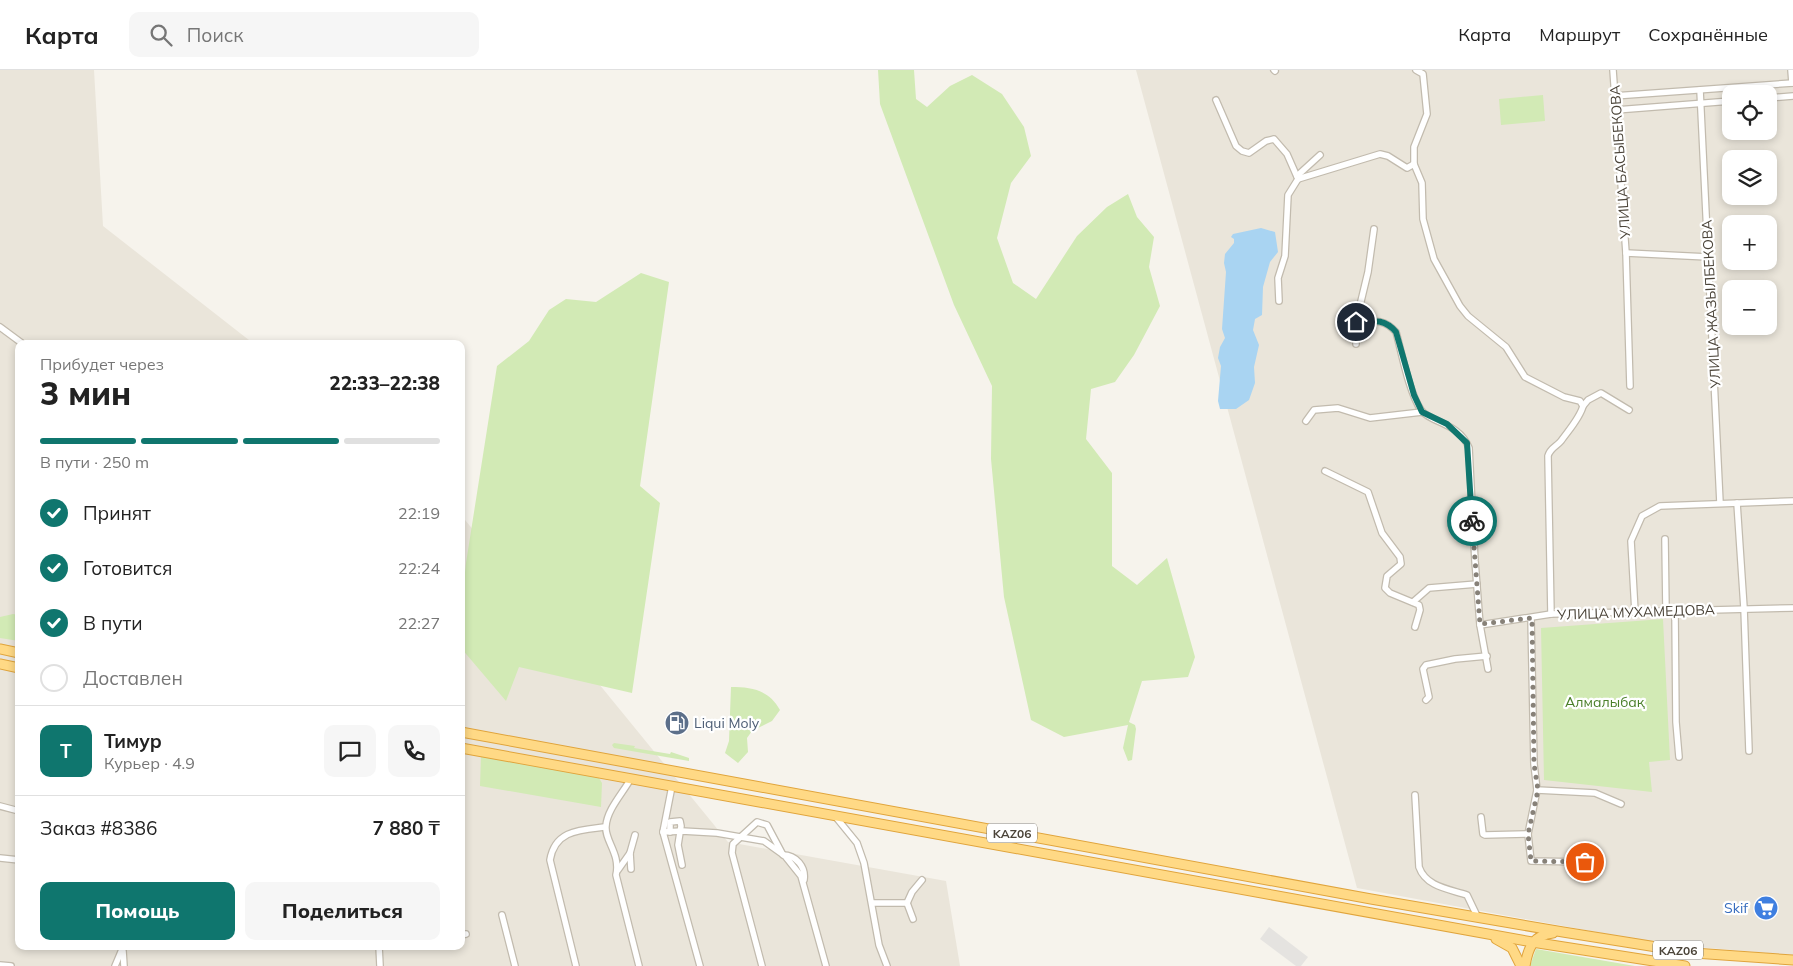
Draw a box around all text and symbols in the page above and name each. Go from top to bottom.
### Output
search box [129,12,479,57]
text: Карта [25,20,99,50]
icon: search [147,21,175,49]
text: Поиск [187,23,244,47]
text: Карта [1458,23,1511,46]
text: Маршрут [1539,23,1620,46]
text: Сохранённые [1648,23,1768,46]
street label: УЛИЦА БАСЫБЕКОВА [1606,84,1634,241]
map controls [1722,85,1777,335]
button: locate [1722,85,1777,140]
button: layers [1722,150,1777,205]
button: + [1722,215,1777,270]
street label: УЛИЦА ЖАЗЫЛБЕКОВА [1698,218,1724,390]
button: − [1722,280,1777,335]
pin [1335,301,1377,343]
icon: home [1342,308,1370,336]
text: Прибудет через [40,354,164,374]
text: 22:33–22:38 [329,371,440,395]
text: 3 мин [40,373,131,413]
text: В пути · 250 m [40,452,149,472]
courier [1447,496,1497,546]
icon: check [40,499,68,527]
text: Принят [83,501,151,525]
text: 22:19 [398,503,440,523]
icon: bike [1458,507,1486,535]
icon: check [40,554,68,582]
text: Готовится [83,556,173,580]
text: 22:24 [398,558,440,578]
street label: УЛИЦА МУХАМЕДОВА [1556,600,1716,624]
icon: check [40,609,68,637]
text: В пути [83,611,142,635]
text: 22:27 [398,613,440,633]
text: Доставлен [83,666,183,690]
park label: Алмалыбақ [1565,693,1645,711]
fuel station icon: Liqui Moly [664,710,690,736]
place label: Liqui Moly [694,714,760,732]
button: chat [324,725,376,777]
button: phone [388,725,440,777]
text: Тимур [104,729,162,753]
text: Т [60,739,72,763]
text: Курьер · 4.9 [104,753,195,773]
text: Заказ #8386 [40,816,157,840]
text: 7 880 ₸ [373,816,440,840]
road number: KАZ06 [987,824,1037,842]
pin [1564,841,1606,883]
icon: bag [1571,848,1599,876]
button: Помощь [40,882,235,940]
button: Поделиться [245,882,440,940]
supermarket icon: Skif [1753,895,1779,921]
place label: Skif [1724,899,1748,917]
road number: KАZ06 [1653,940,1703,960]

